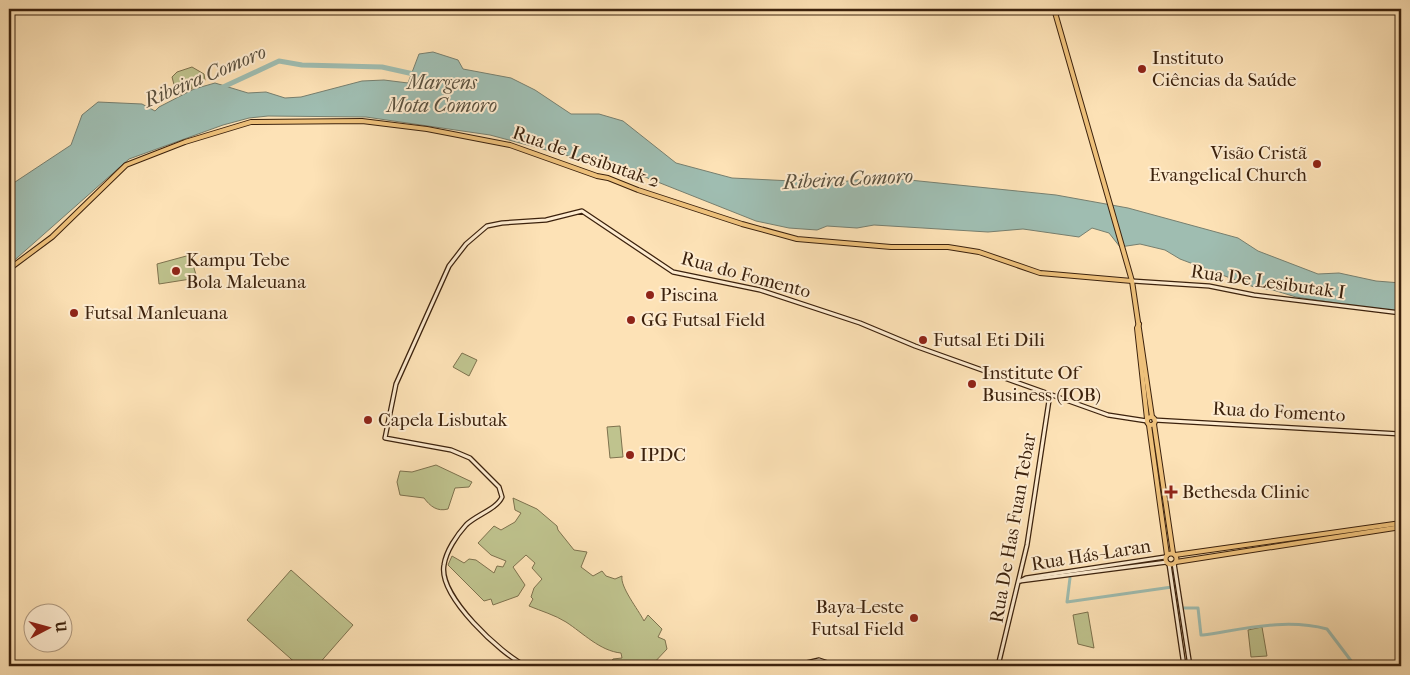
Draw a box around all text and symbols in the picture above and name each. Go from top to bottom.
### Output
water label: Ribeira Comoro [139,40,269,113]
place label: Instituto Ciências da Saúde [1152,47,1297,91]
marker: Instituto Ciências da Saúde [1136,63,1148,75]
water label: Margens Mota Comoro [385,71,497,117]
street label: Rua de Lesibutak 2 [510,122,663,193]
place label: Visão Cristã Evangelical Church [1149,142,1307,186]
marker: Visão Cristã Evangelical Church [1311,158,1323,170]
water label: Ribeira Comoro [780,164,914,194]
street label: Rua do Fomento [679,247,814,303]
place label: Kampu Tebe Bola Maleuana [186,249,306,293]
street label: Rua De Lesibutak I [1189,260,1347,304]
marker: Kampu Tebe Bola Maleuana [170,265,182,277]
place label: Piscina [660,284,718,306]
marker: Piscina [644,289,656,301]
place label: Futsal Manleuana [84,302,228,324]
marker: Futsal Manleuana [68,307,80,319]
place label: GG Futsal Field [641,309,766,331]
marker: GG Futsal Field [625,314,637,326]
place label: Futsal Eti Dili [933,329,1045,351]
marker: Futsal Eti Dili [917,334,929,346]
place label: Institute Of Business (IOB) [982,362,1101,406]
marker: Institute Of Business (IOB) [966,378,978,390]
street label: Rua do Fomento [1212,398,1346,426]
place label: Capela Lisbutak [378,409,507,431]
marker: Capela Lisbutak [362,414,374,426]
street label: Rua De Has Fuan Tebar [985,431,1041,625]
place label: IPDC [640,444,686,466]
marker: IPDC [624,449,636,461]
place label: Bethesda Clinic [1182,481,1309,503]
marker: Bethesda Clinic [1164,485,1178,499]
street label: Rua Hás-Laran [1030,535,1152,575]
place label: Baya-Leste Futsal Field [811,596,905,640]
north arrow [22,602,72,652]
marker: Baya-Leste Futsal Field [908,612,920,624]
text: U [51,619,69,633]

